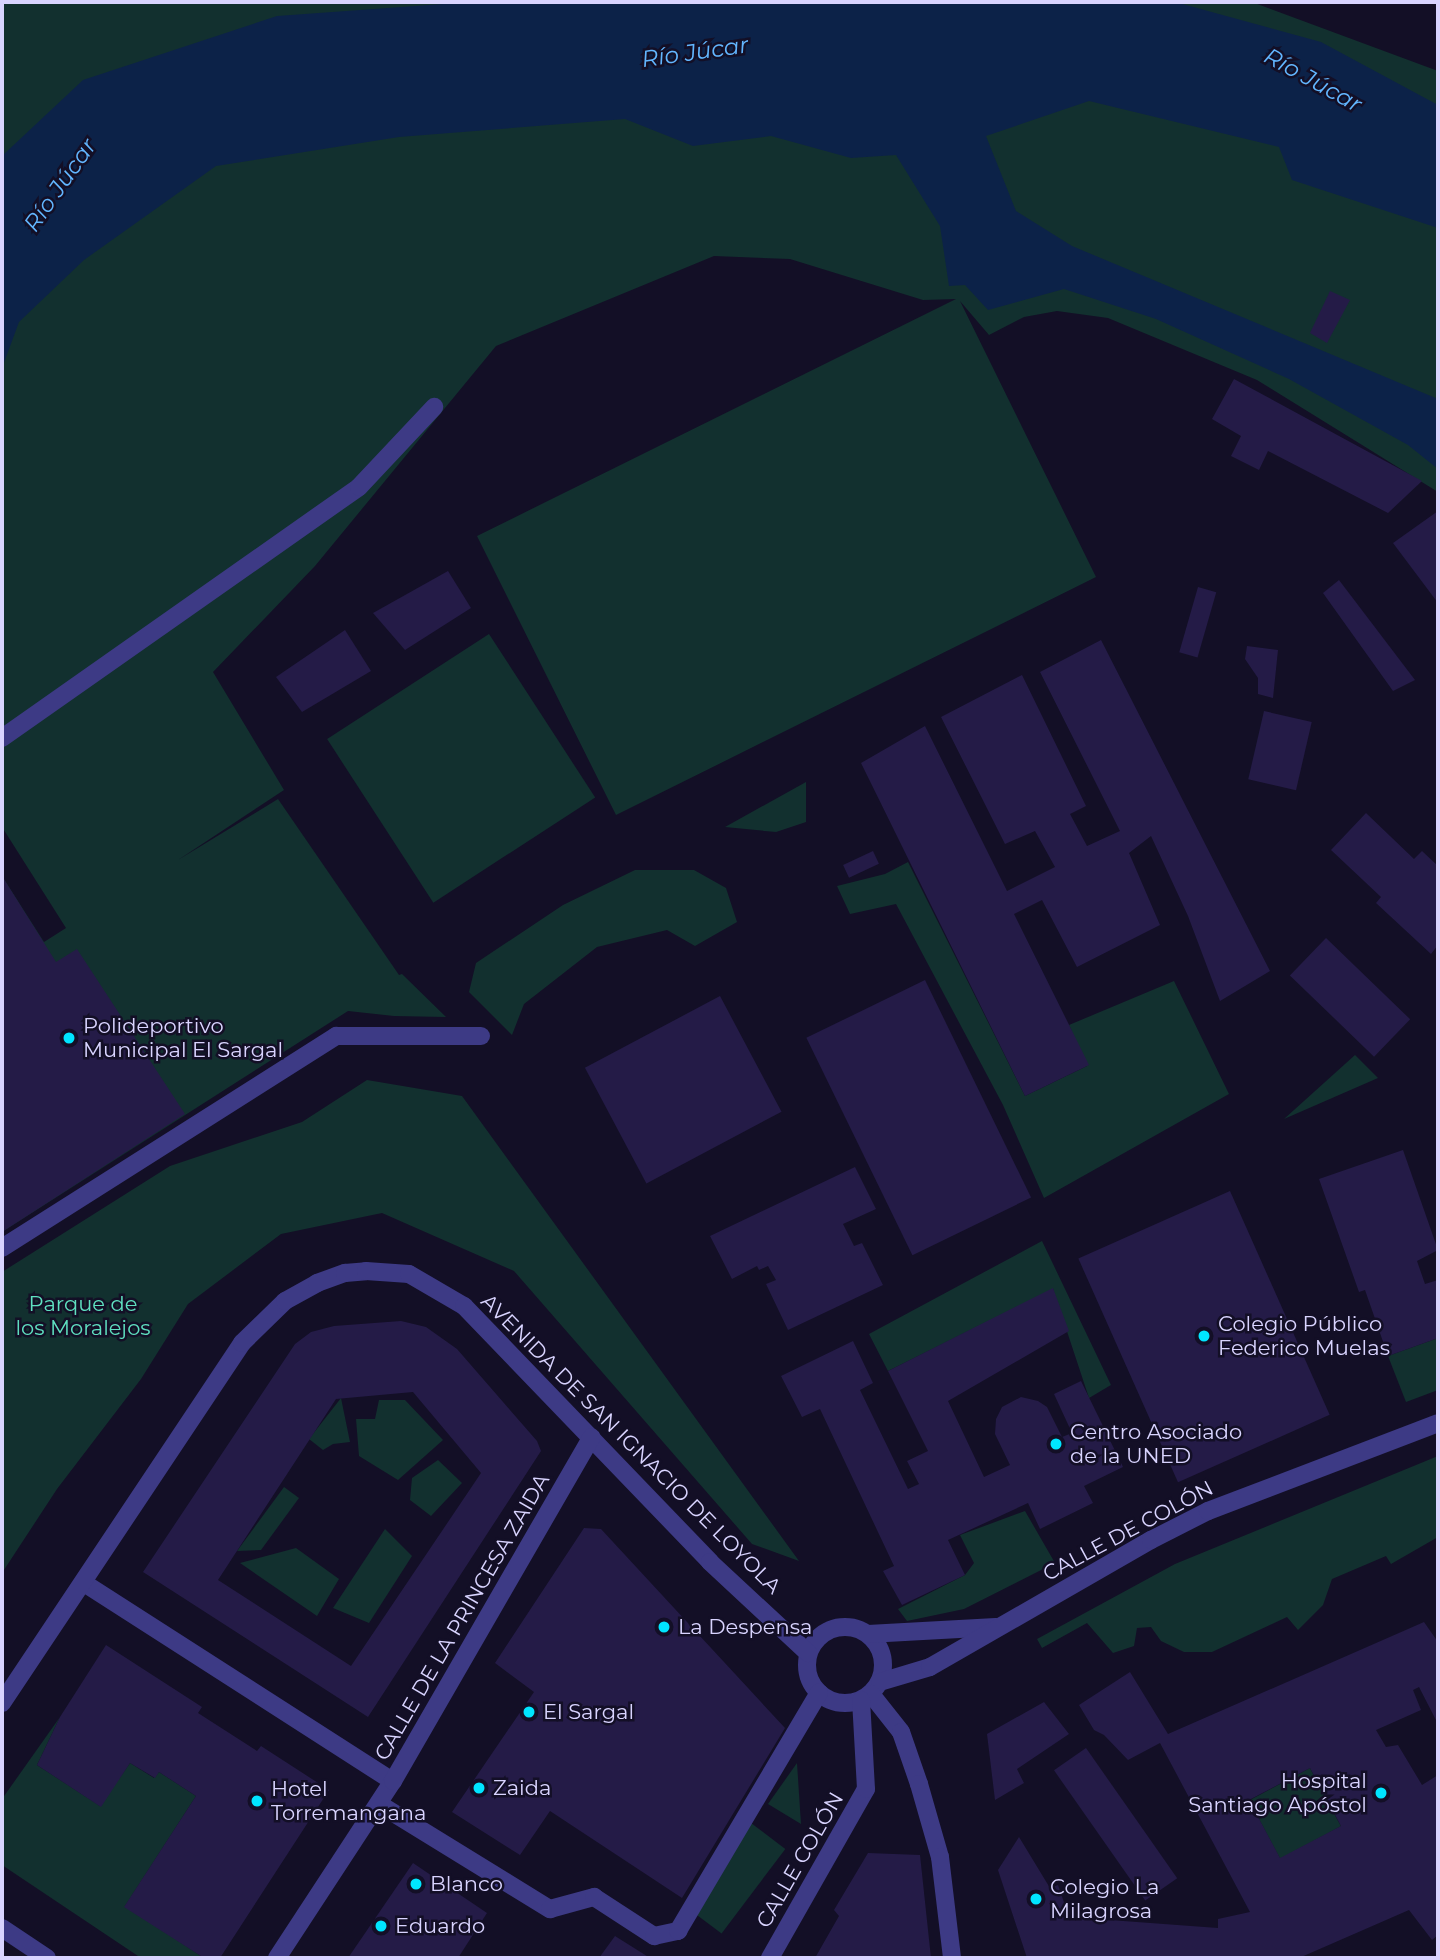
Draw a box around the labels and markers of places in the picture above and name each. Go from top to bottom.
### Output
place label: Polideportivo Municipal El Sargal [83,1013,283,1063]
marker: Polideportivo Municipal El Sargal [61,1030,77,1046]
place label: Colegio Público Federico Muelas [1218,1311,1390,1361]
marker: Colegio Público Federico Muelas [1196,1328,1212,1344]
place label: Centro Asociado de la UNED [1070,1419,1242,1469]
marker: Centro Asociado de la UNED [1048,1436,1064,1452]
place label: La Despensa [678,1614,812,1640]
marker: La Despensa [656,1619,672,1635]
place label: El Sargal [543,1699,634,1725]
marker: El Sargal [521,1704,537,1720]
place label: Hospital Santiago Apóstol [1188,1768,1367,1818]
place label: Zaida [493,1775,551,1801]
place label: Hotel Torremangana [271,1776,426,1826]
marker: Zaida [471,1780,487,1796]
marker: Hospital Santiago Apóstol [1373,1785,1389,1801]
marker: Hotel Torremangana [249,1793,265,1809]
place label: Blanco [430,1871,503,1897]
place label: Colegio La Milagrosa [1050,1874,1159,1924]
marker: Blanco [408,1876,424,1892]
marker: Colegio La Milagrosa [1028,1891,1044,1907]
place label: Eduardo [395,1913,485,1939]
marker: Eduardo [373,1918,389,1934]

